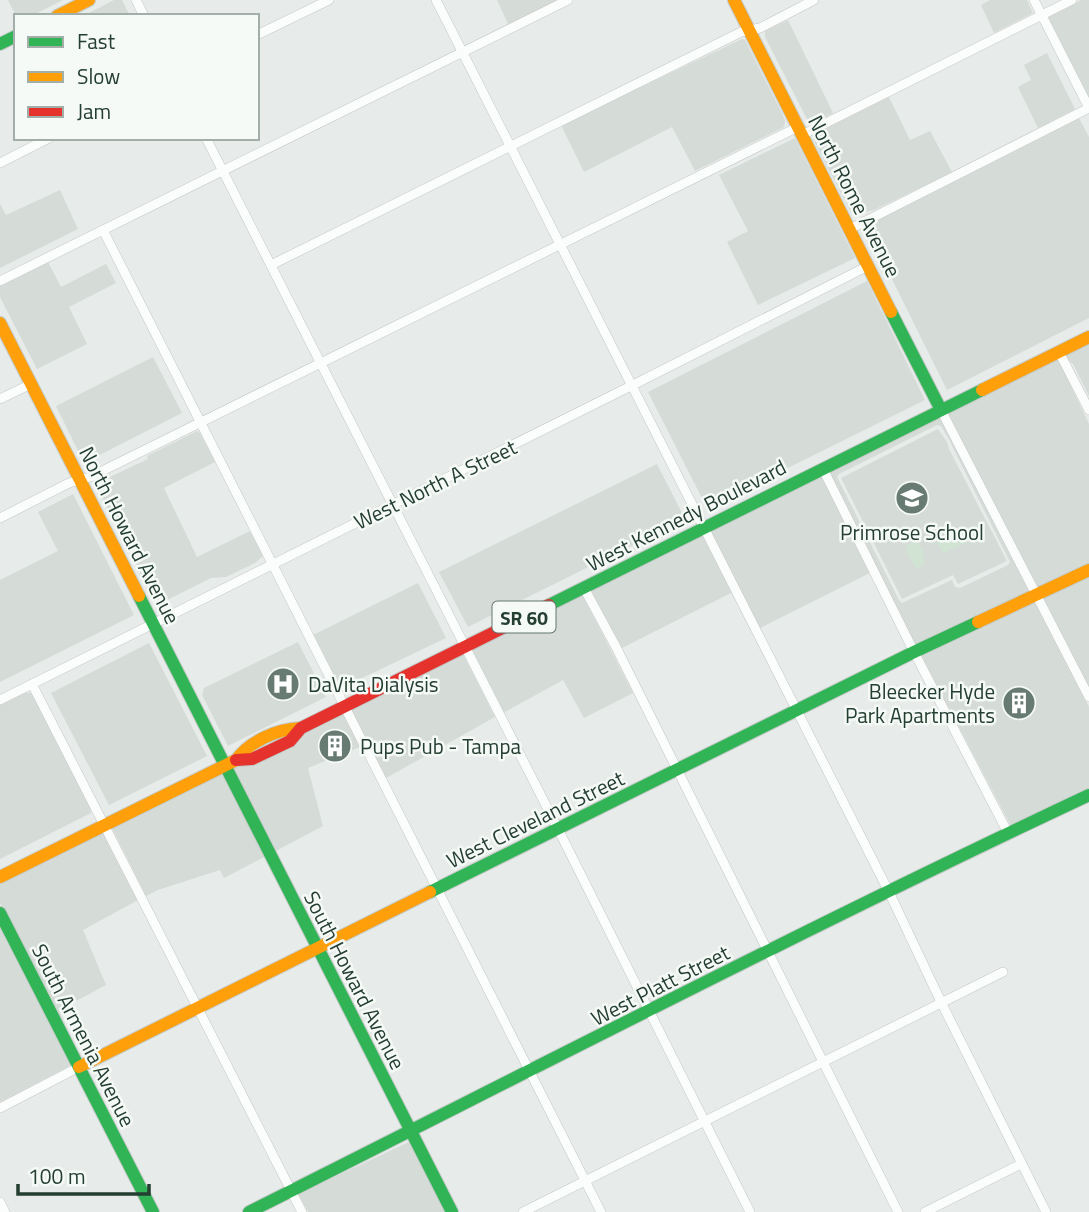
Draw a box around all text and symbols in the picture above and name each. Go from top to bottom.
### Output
legend [14,14,259,140]
text: Fast [77,25,116,57]
text: Slow [77,60,120,92]
text: Jam [77,95,111,127]
street label: North Rome Avenue [800,109,910,283]
street label: West North A Street [348,430,522,537]
street label: North Howard Avenue [71,441,189,629]
street label: West Kennedy Boulevard [580,451,792,579]
school or university icon: Primrose School [893,479,931,517]
place label: Primrose School [840,516,984,548]
road number: SR 60 [492,602,556,632]
hospital icon: DaVita Dialysis [264,665,302,703]
place label: DaVita Dialysis [308,668,439,700]
place label: Bleecker Hyde Park Apartments [845,675,995,731]
building icon: Bleecker Hyde Park Apartments [1000,684,1038,722]
building icon: Pups Pub - Tampa [316,727,354,765]
place label: Pups Pub - Tampa [360,730,521,762]
street label: West Cleveland Street [441,762,630,876]
street label: South Howard Avenue [296,885,414,1075]
street label: West Platt Street [585,936,735,1034]
street label: South Armenia Avenue [24,938,144,1132]
scale bar [18,1152,149,1196]
text: 100 m [28,1160,85,1192]

